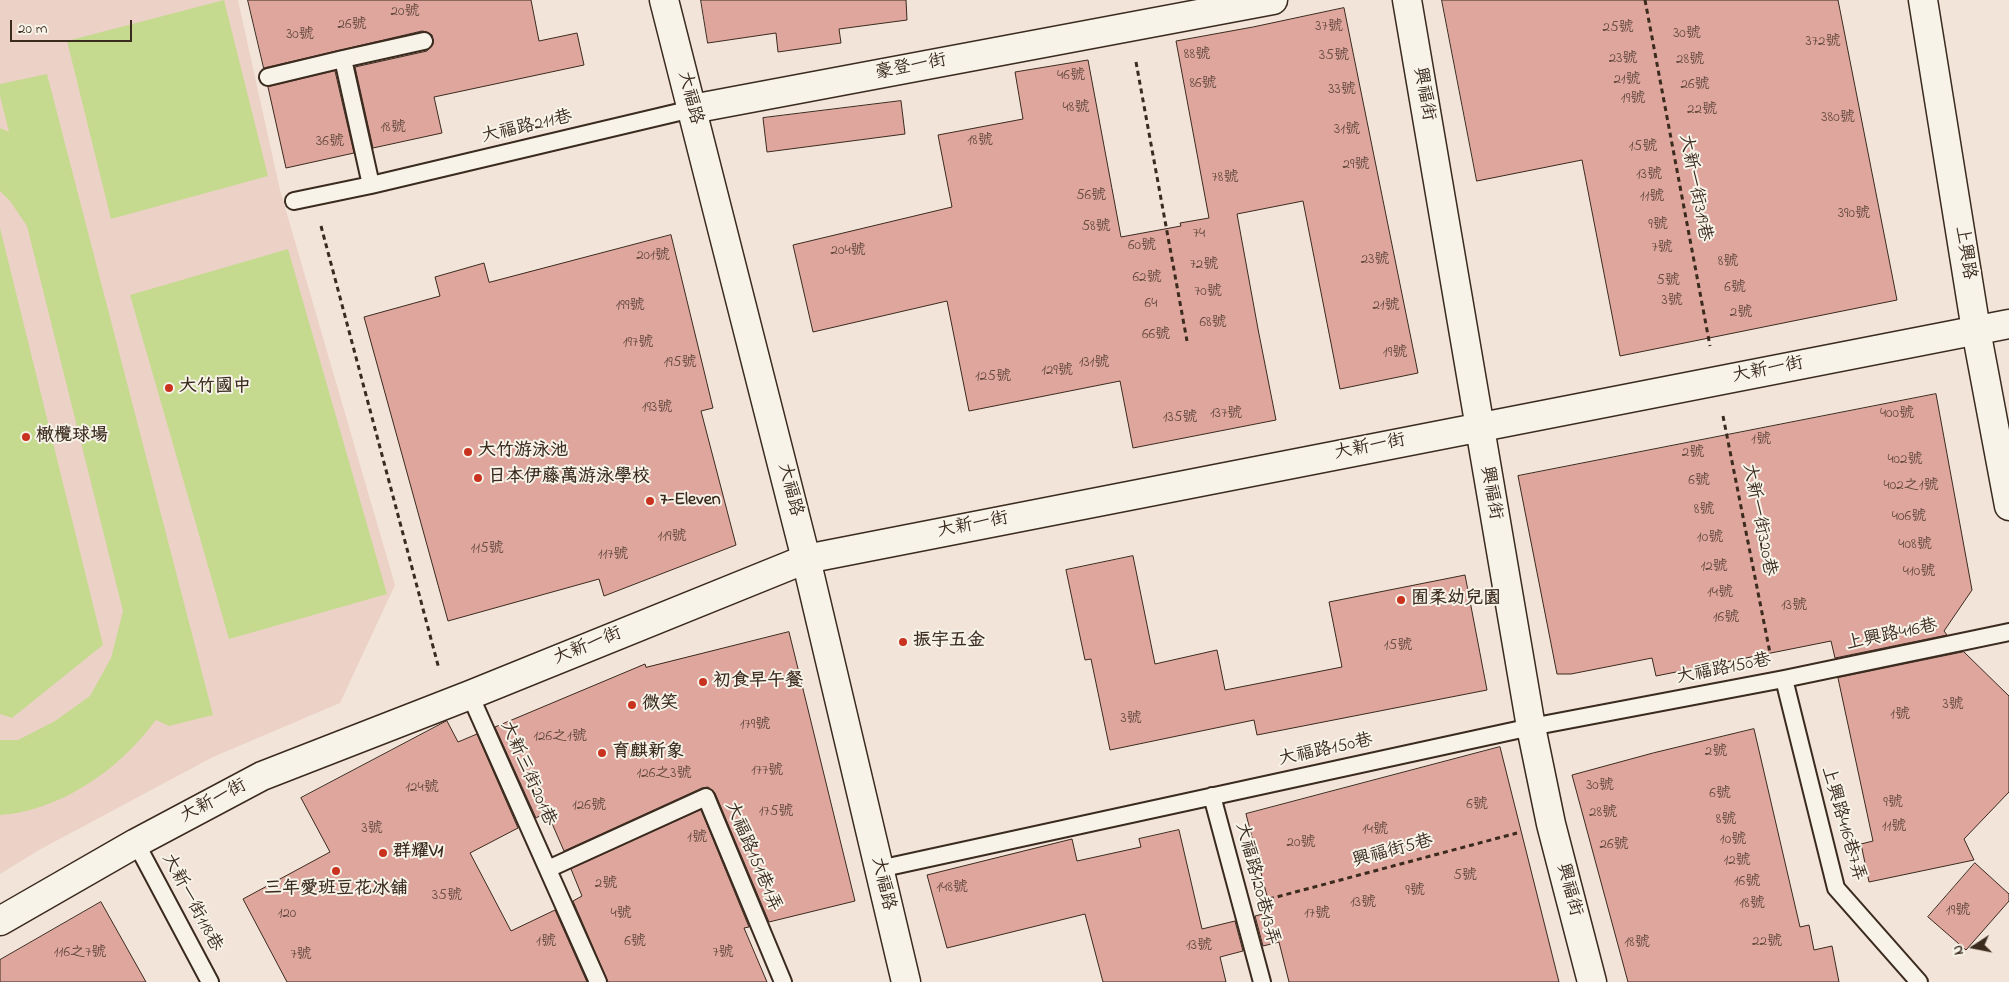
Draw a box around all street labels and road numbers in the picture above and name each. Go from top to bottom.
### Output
street label: 豪登一街 [874,51,948,85]
street label: 興福街 [1408,66,1438,122]
street label: 大福路 [672,69,706,127]
street label: 大福路211巷 [480,107,574,149]
street label: 大新一街319巷 [1673,133,1715,243]
street label: 上興路 [1949,225,1979,281]
street label: 大新一街 [1731,354,1805,388]
street label: 大新一街 [1333,431,1407,465]
street label: 大福路 [772,461,806,519]
street label: 大新一街320巷 [1737,462,1779,578]
street label: 興福街 [1475,465,1505,521]
street label: 大新一街 [936,509,1010,543]
street label: 上興路416巷 [1844,616,1940,656]
street label: 大新一街 [551,624,625,670]
street label: 大福路150巷 [1675,650,1773,690]
street label: 大新三街201巷 [494,718,560,830]
street label: 大福路150巷 [1277,730,1375,772]
street label: 上興路416巷7弄 [1815,764,1869,884]
street label: 大新一街 [177,776,251,828]
street label: 大福路151巷1弄 [719,799,785,915]
street label: 大福路120巷13弄 [1229,821,1283,947]
street label: 興福街5巷 [1350,831,1436,873]
street label: 大新一街118巷 [156,850,226,956]
street label: 大福路 [865,855,899,913]
street label: 興福街 [1551,861,1585,919]

